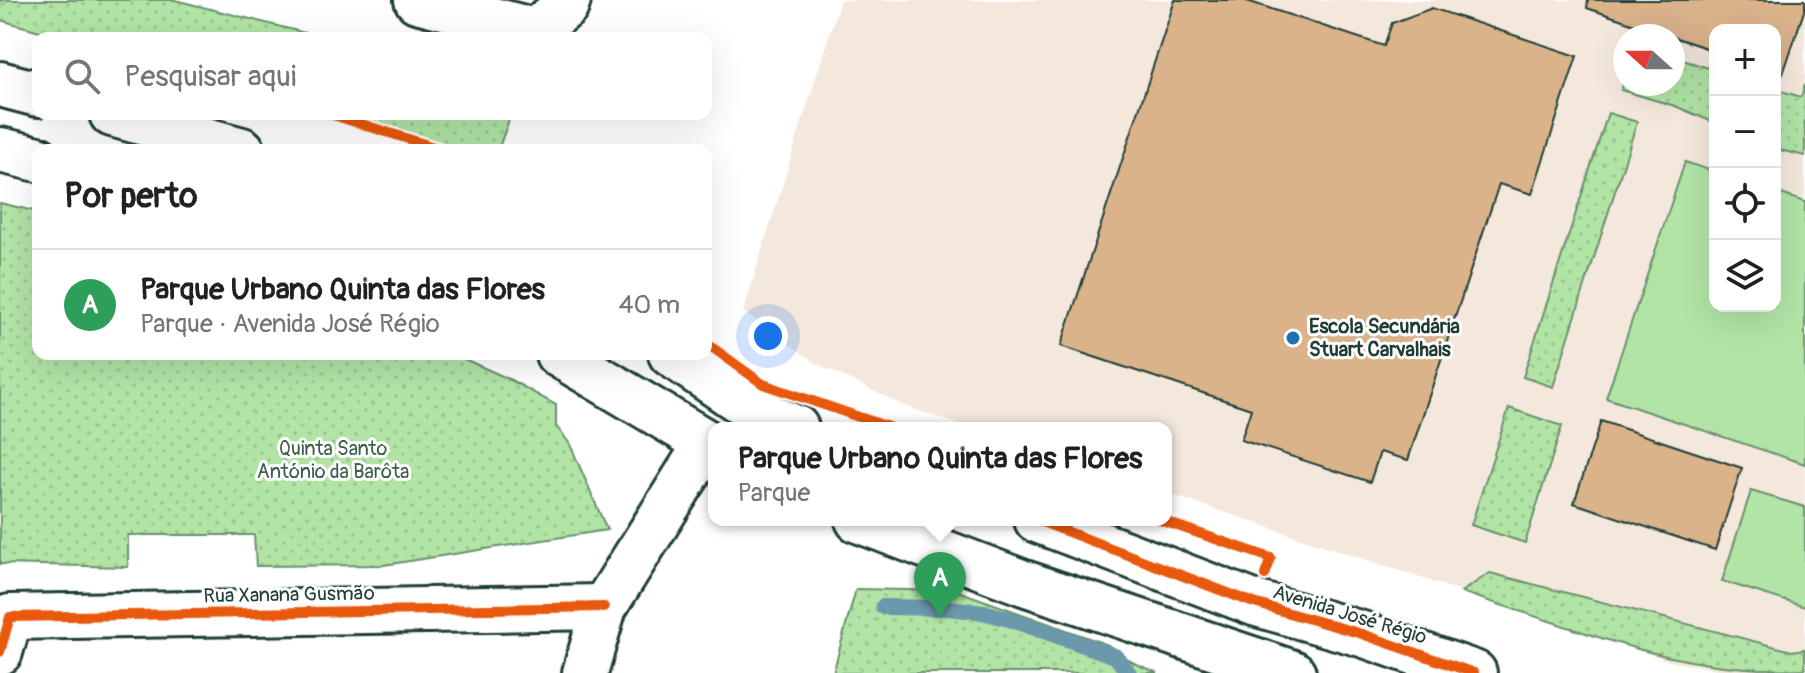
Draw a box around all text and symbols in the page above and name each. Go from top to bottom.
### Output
north arrow [1613,24,1685,96]
map controls [1709,24,1781,312]
button: + [1709,24,1781,96]
search box [32,32,712,120]
icon: search [60,54,104,98]
text: Pesquisar aqui [124,58,296,95]
button: − [1709,96,1781,168]
button: locate [1709,168,1781,240]
text: Por perto [64,175,197,218]
button: layers [1709,240,1781,312]
text: Parque Urbano Quinta das Flores [140,271,545,308]
text: A [82,289,98,321]
text: 40 m [618,289,680,321]
text: Parque · Avenida José Régio [140,308,440,340]
place label: Escola Secundária Stuart Carvalhais [1309,314,1460,362]
your location [748,316,788,356]
marker: Escola Secundária Stuart Carvalhais [1284,329,1302,347]
popup [708,422,1172,526]
park label: Quinta Santo António da Barôta [257,436,409,484]
text: Parque Urbano Quinta das Flores [738,440,1142,477]
text: Parque [738,477,810,509]
pin: A [914,552,966,618]
street label: Avenida José Régio [1270,579,1430,650]
street label: Rua Xanana Gusmão [203,581,375,608]

